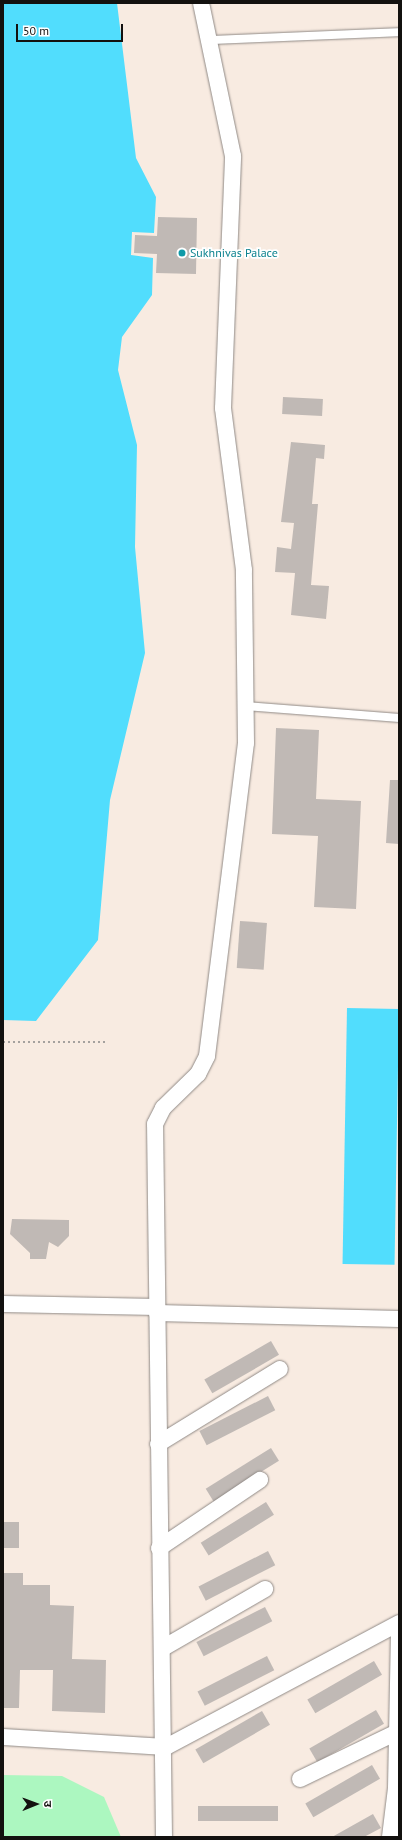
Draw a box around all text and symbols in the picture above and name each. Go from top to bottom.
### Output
scale bar [18,16,125,42]
text: 50 m [23,23,49,38]
place label: Sukhnivas Palace [190,246,278,260]
marker: Sukhnivas Palace [177,248,187,258]
north arrow [16,1784,56,1824]
text: उ [41,1800,55,1807]

